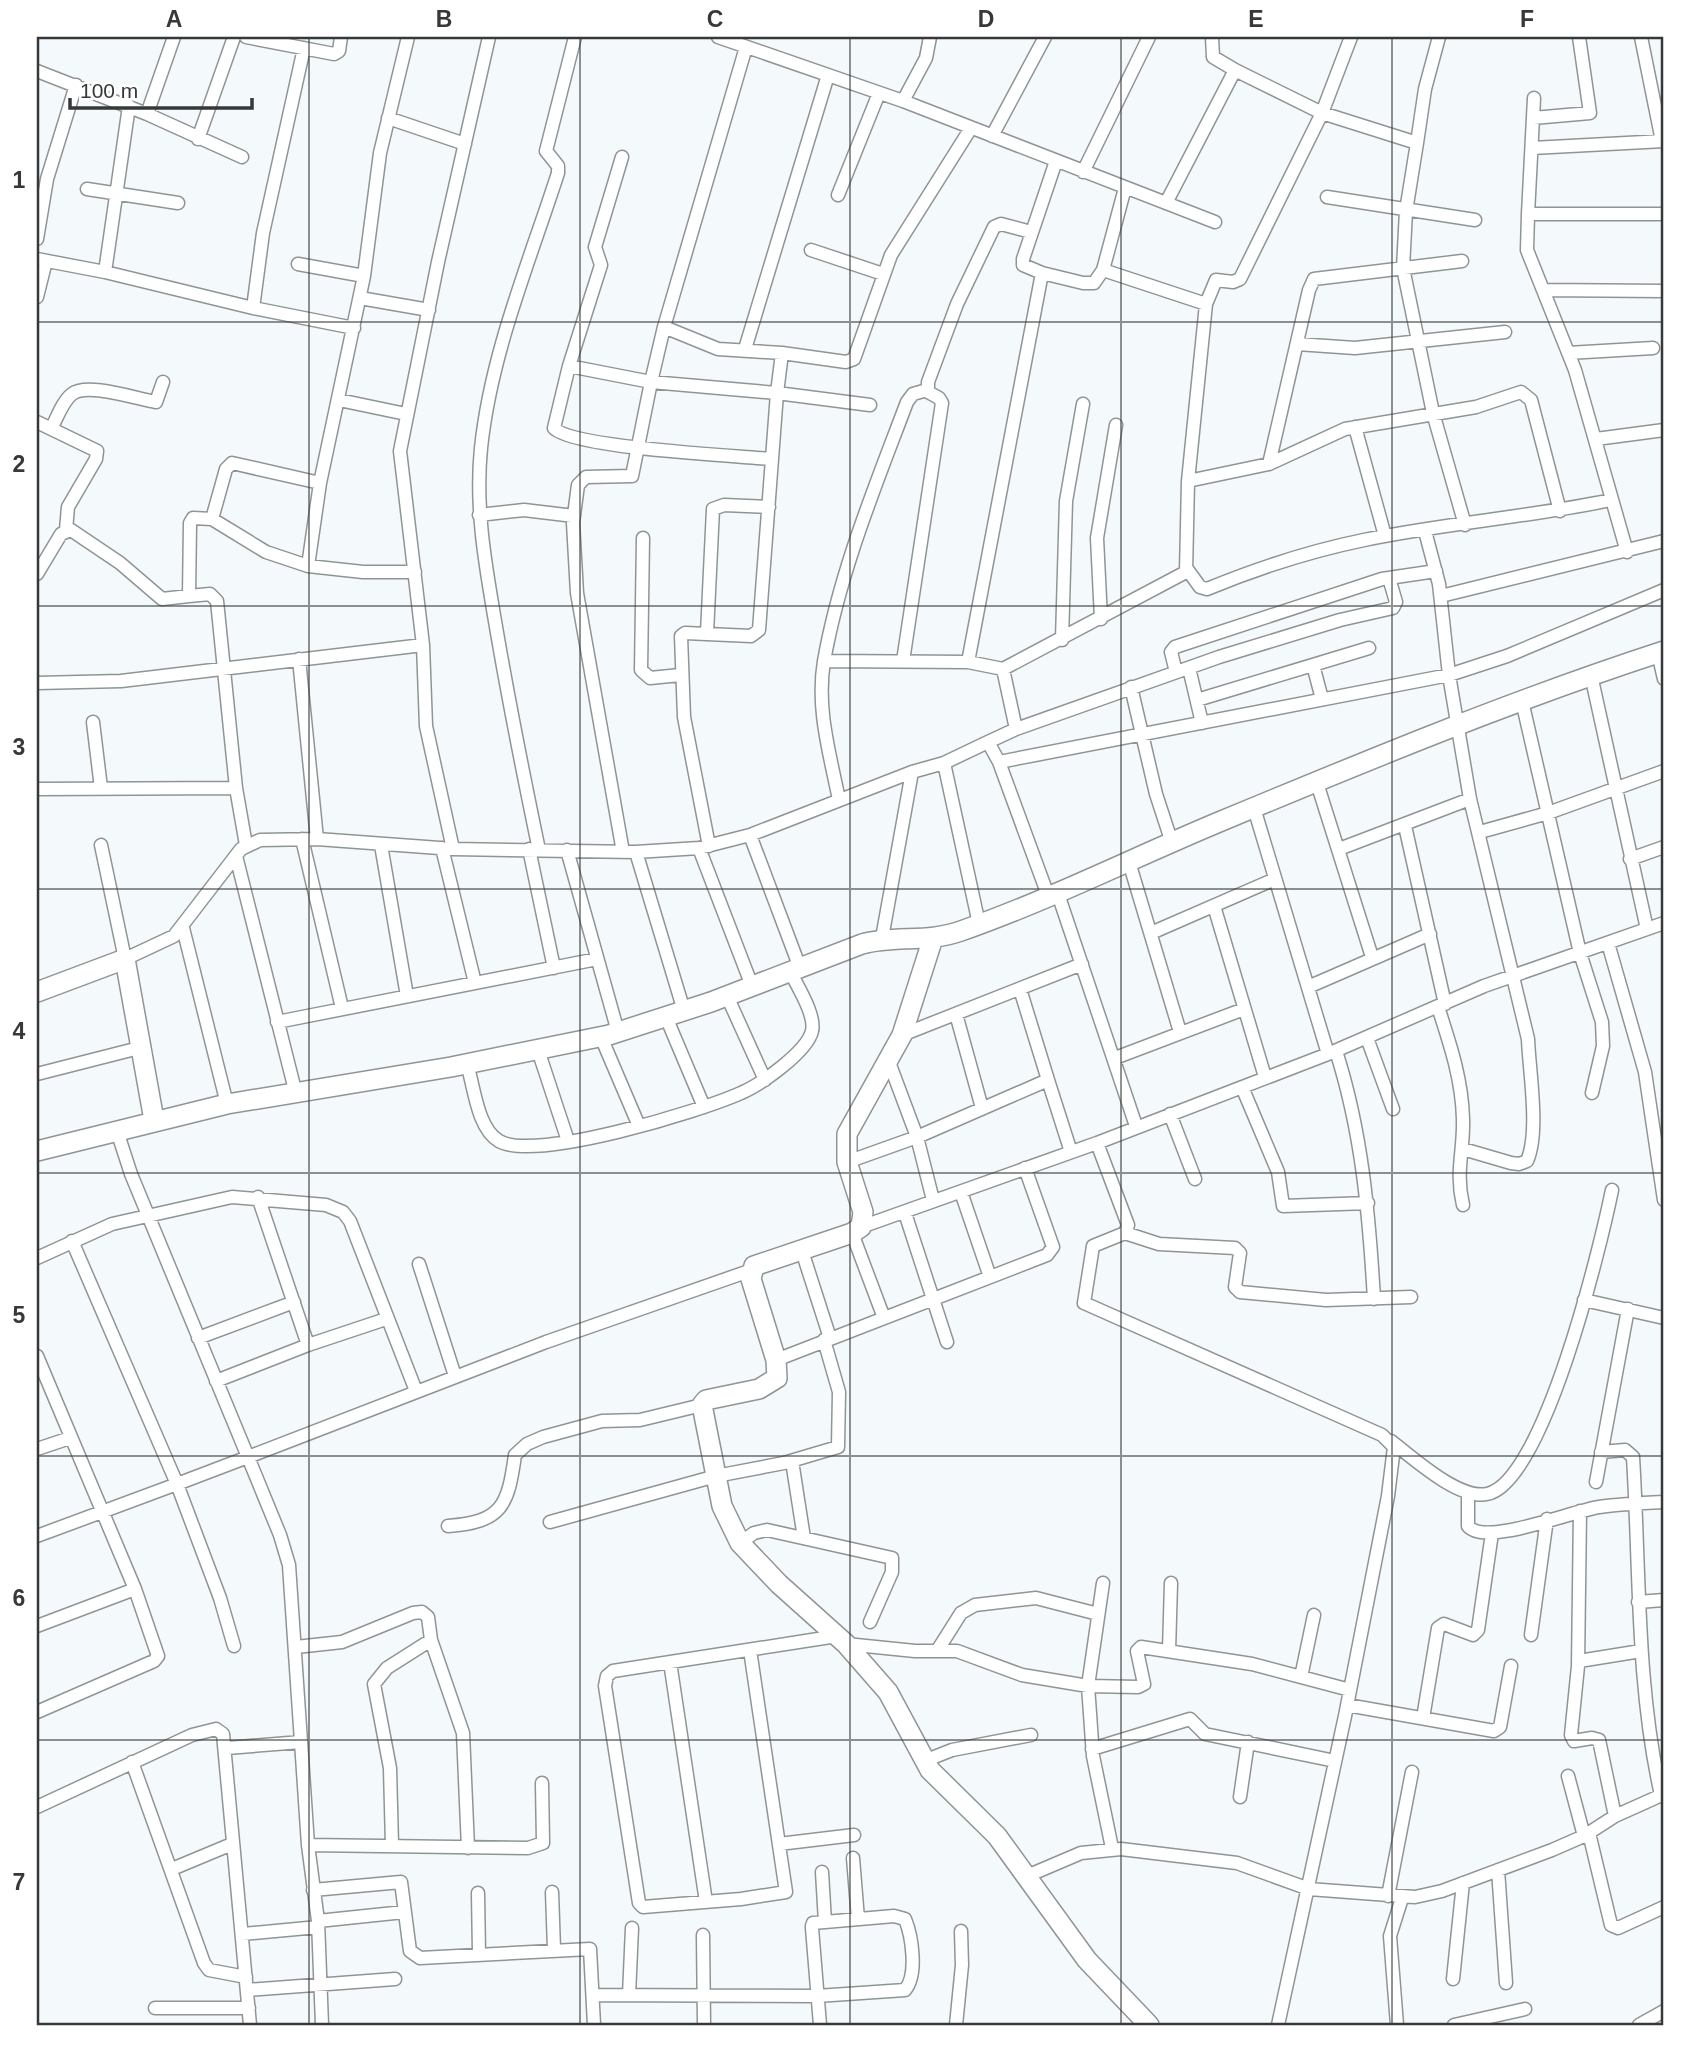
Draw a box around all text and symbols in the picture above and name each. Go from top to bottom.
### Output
text: A [166,6,182,32]
text: B [436,6,452,32]
text: C [707,6,723,32]
text: D [978,6,994,32]
text: E [1248,6,1264,32]
text: F [1520,6,1534,32]
scale bar [70,66,252,110]
text: 100 m [80,79,138,102]
text: 1 [13,167,26,193]
text: 2 [13,451,25,477]
text: 3 [13,734,25,760]
text: 4 [13,1018,26,1044]
text: 5 [13,1302,26,1328]
text: 6 [13,1585,25,1611]
text: 7 [13,1869,25,1895]

